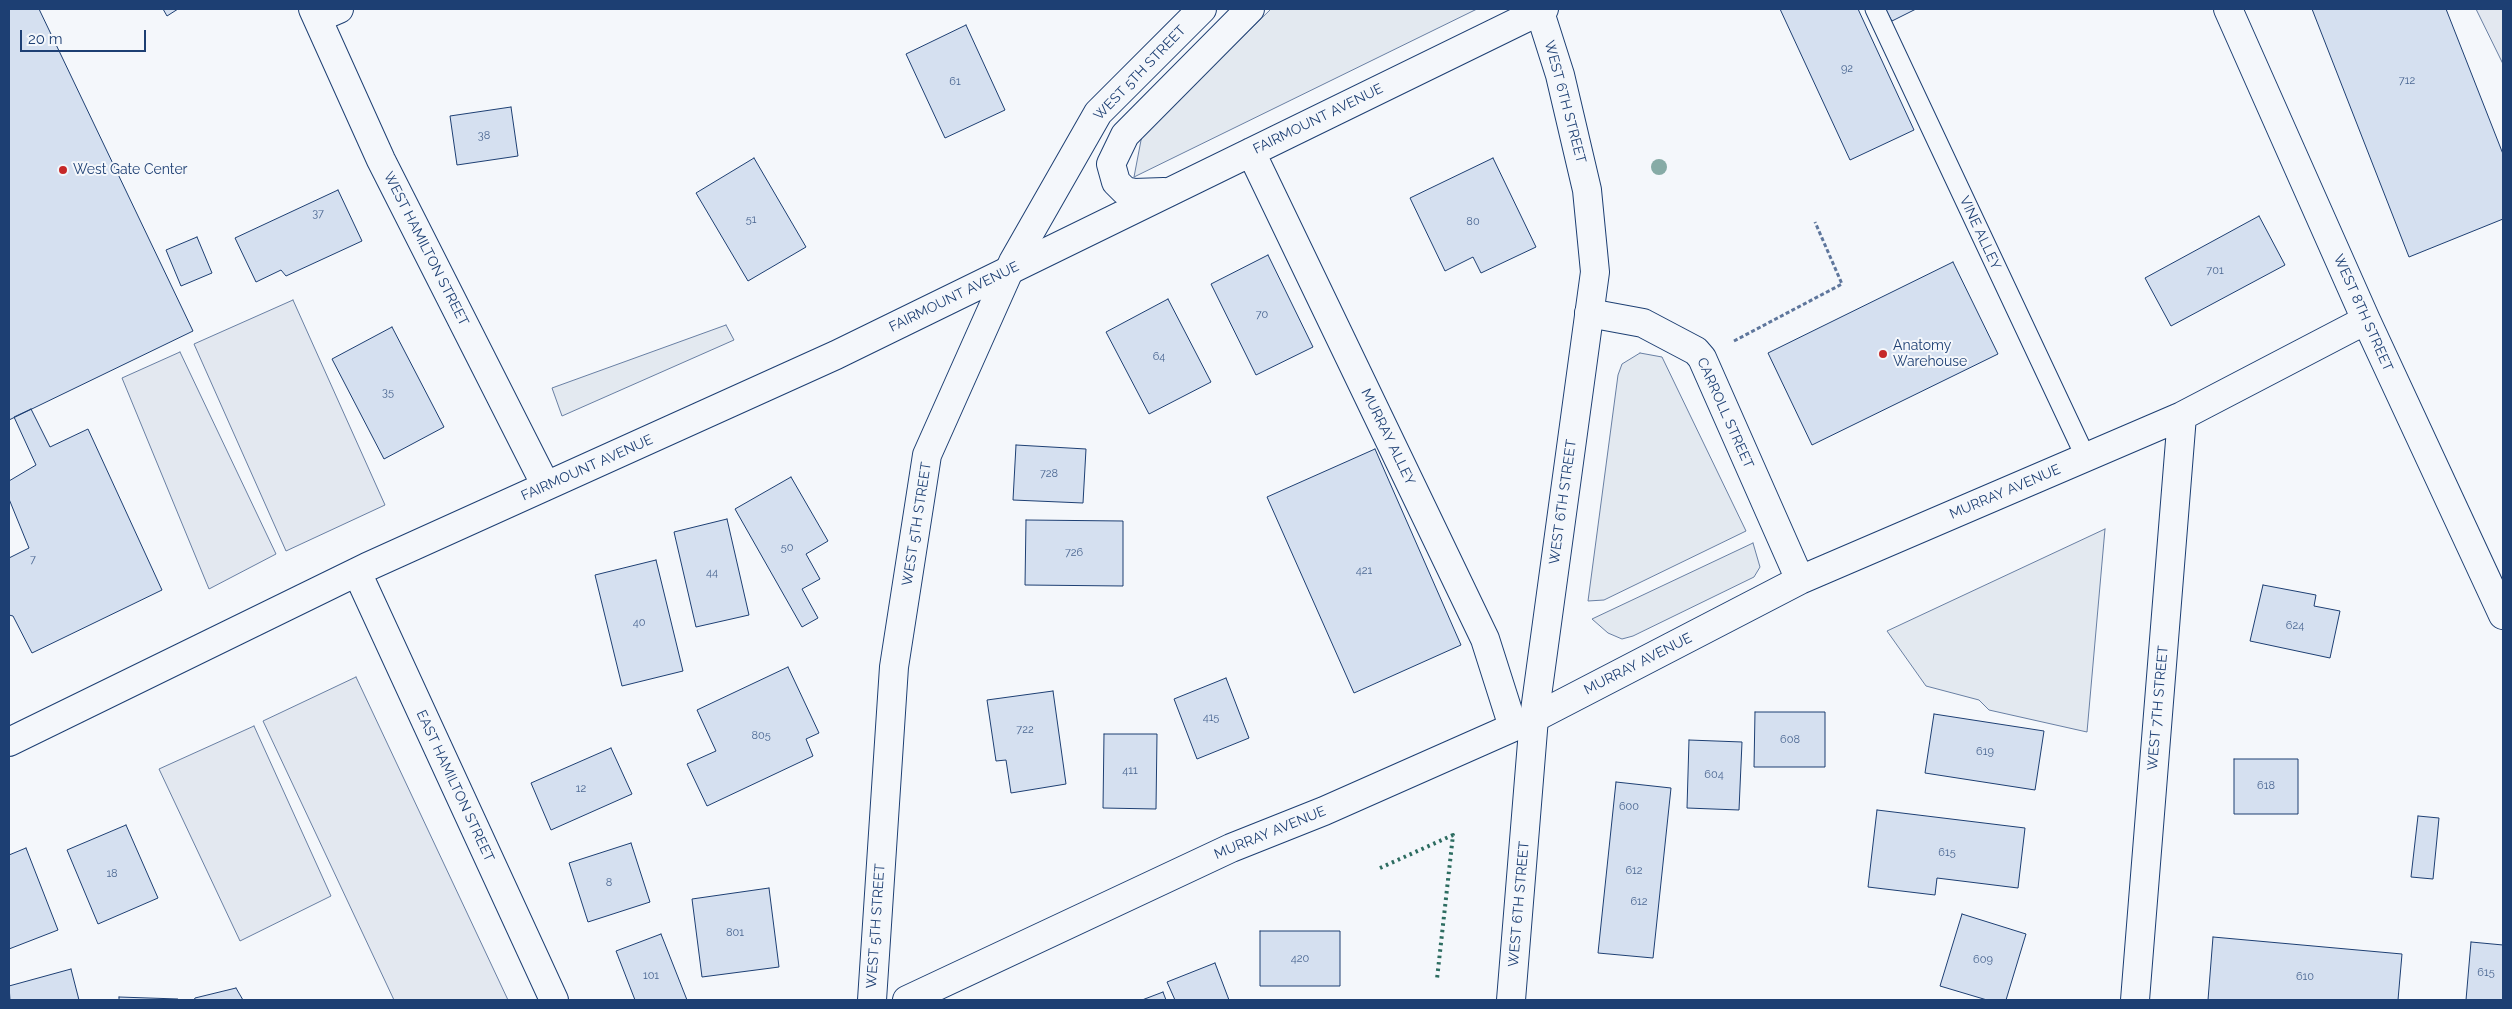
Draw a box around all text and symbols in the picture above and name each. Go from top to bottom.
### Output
scale bar [22,20,149,52]
street label: WEST 5TH STREET [1091,22,1189,124]
text: 20 m [28,30,63,48]
street label: WEST 6TH STREET [1541,39,1589,165]
house number: 92 [1841,62,1853,76]
house number: 712 [2399,74,2415,88]
house number: 61 [949,75,961,89]
street label: FAIRMOUNT AVENUE [1250,80,1386,158]
house number: 38 [478,129,490,143]
place label: West Gate Center [73,162,188,178]
marker: West Gate Center [57,164,69,176]
street label: WEST HAMILTON STREET [380,169,472,329]
street label: VINE ALLEY [1956,194,2004,272]
house number: 37 [312,207,324,221]
house number: 51 [746,213,756,227]
house number: 80 [1466,215,1480,229]
street label: WEST 8TH STREET [2330,252,2396,374]
street label: FAIRMOUNT AVENUE [886,258,1022,336]
house number: 701 [2206,264,2224,278]
house number: 70 [1256,308,1268,322]
place label: Anatomy Warehouse [1893,338,1967,371]
marker: Anatomy Warehouse [1877,348,1889,360]
house number: 64 [1153,350,1165,364]
street label: CARROLL STREET [1693,355,1757,471]
house number: 35 [382,386,394,400]
street label: MURRAY ALLEY [1357,386,1419,488]
street label: FAIRMOUNT AVENUE [519,431,655,505]
street label: WEST 6TH STREET [1546,438,1580,566]
street label: WEST 5TH STREET [899,461,935,587]
street label: MURRAY AVENUE [1947,461,2063,523]
house number: 728 [1040,467,1058,481]
house number: 50 [781,541,793,555]
house number: 726 [1065,546,1083,560]
house number: 7 [30,553,36,567]
house number: 421 [1356,564,1372,578]
house number: 44 [706,566,718,580]
house number: 40 [633,616,645,630]
house number: 624 [2286,619,2304,633]
street label: MURRAY AVENUE [1581,630,1695,698]
street label: WEST 7TH STREET [2144,645,2172,771]
street label: EAST HAMILTON STREET [412,707,498,865]
house number: 415 [1203,711,1219,725]
house number: 722 [1016,723,1034,737]
house number: 805 [751,729,771,743]
house number: 608 [1780,733,1800,747]
house number: 619 [1976,745,1994,759]
house number: 411 [1122,764,1138,778]
house number: 604 [1704,768,1724,782]
house number: 618 [2257,779,2275,793]
house number: 12 [576,782,586,796]
house number: 600 [1619,800,1639,814]
street label: MURRAY AVENUE [1212,803,1328,863]
street label: WEST 6TH STREET [1505,840,1533,968]
house number: 615 [1938,846,1956,860]
street label: WEST 5TH STREET [863,863,889,989]
house number: 612 [1625,864,1643,878]
house number: 18 [106,867,118,881]
house number: 8 [606,876,612,890]
house number: 612 [1630,895,1648,909]
house number: 801 [726,926,744,940]
house number: 420 [1291,952,1309,966]
house number: 609 [1973,953,1993,967]
house number: 615 [2477,966,2495,980]
house number: 101 [643,969,659,983]
house number: 610 [2296,970,2314,984]

